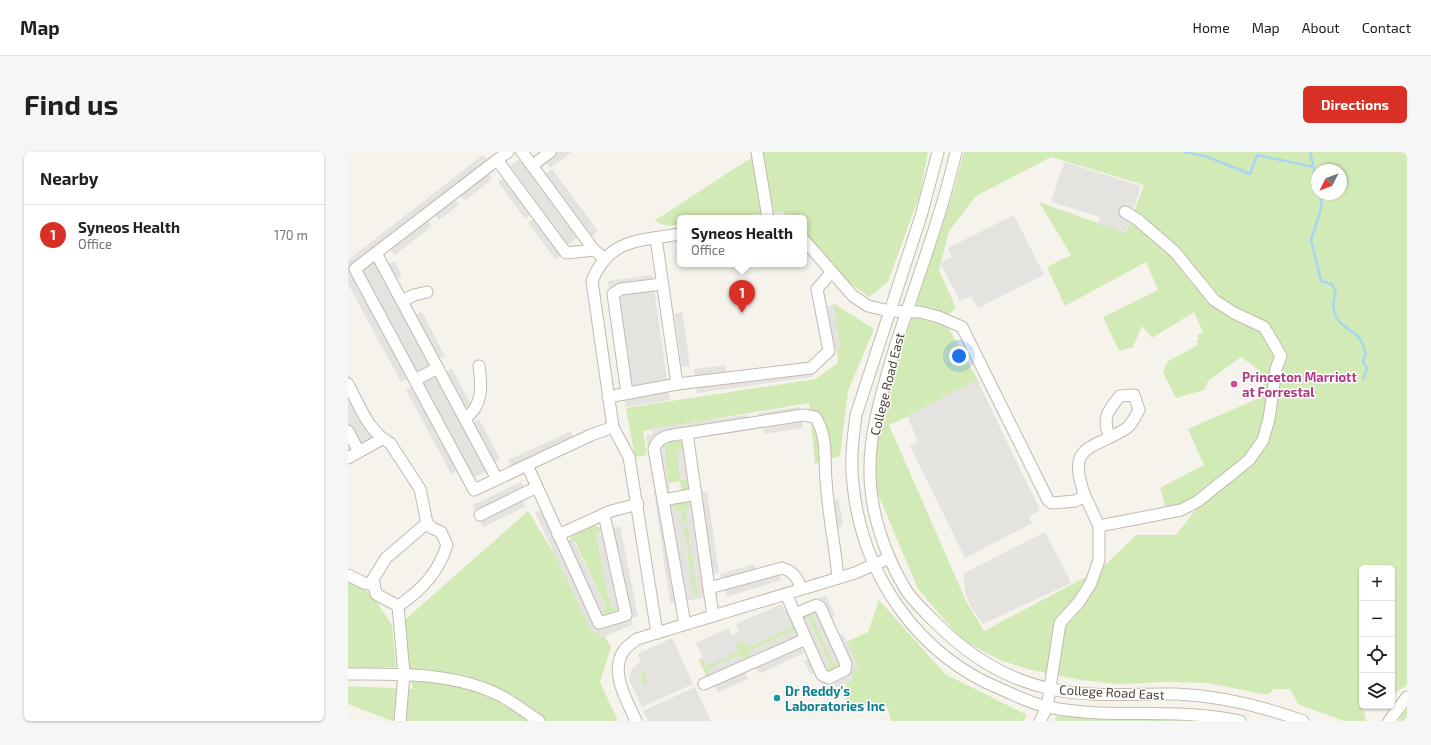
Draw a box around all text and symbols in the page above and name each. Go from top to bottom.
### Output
text: Map [20,16,60,39]
text: Home [1193,19,1230,36]
text: Map [1252,19,1280,36]
text: About [1302,19,1340,36]
text: Contact [1362,19,1411,36]
button: Directions [1303,86,1407,123]
text: Find us [24,87,118,121]
north arrow [1311,164,1347,200]
text: Nearby [40,168,98,188]
popup [677,215,807,267]
text: Syneos Health [78,218,180,236]
text: Syneos Health [691,224,793,242]
text: 1 [50,227,56,243]
text: 170 m [274,227,308,243]
text: Office [78,236,112,252]
text: Office [691,242,725,258]
pin: 1 [729,280,755,313]
street label: College Road East [866,331,908,437]
your location [949,346,969,366]
place label: Princeton Marriott at Forrestal [1242,369,1357,400]
marker: Princeton Marriott at Forrestal [1229,379,1239,389]
map controls [1359,565,1395,709]
button: + [1359,565,1395,601]
button: − [1359,601,1395,637]
button: locate [1359,637,1395,673]
button: layers [1359,673,1395,709]
street label: College Road East [1059,681,1165,703]
place label: Dr Reddy's Laboratories Inc [785,683,885,714]
marker: Dr Reddy's Laboratories Inc [772,693,782,703]

